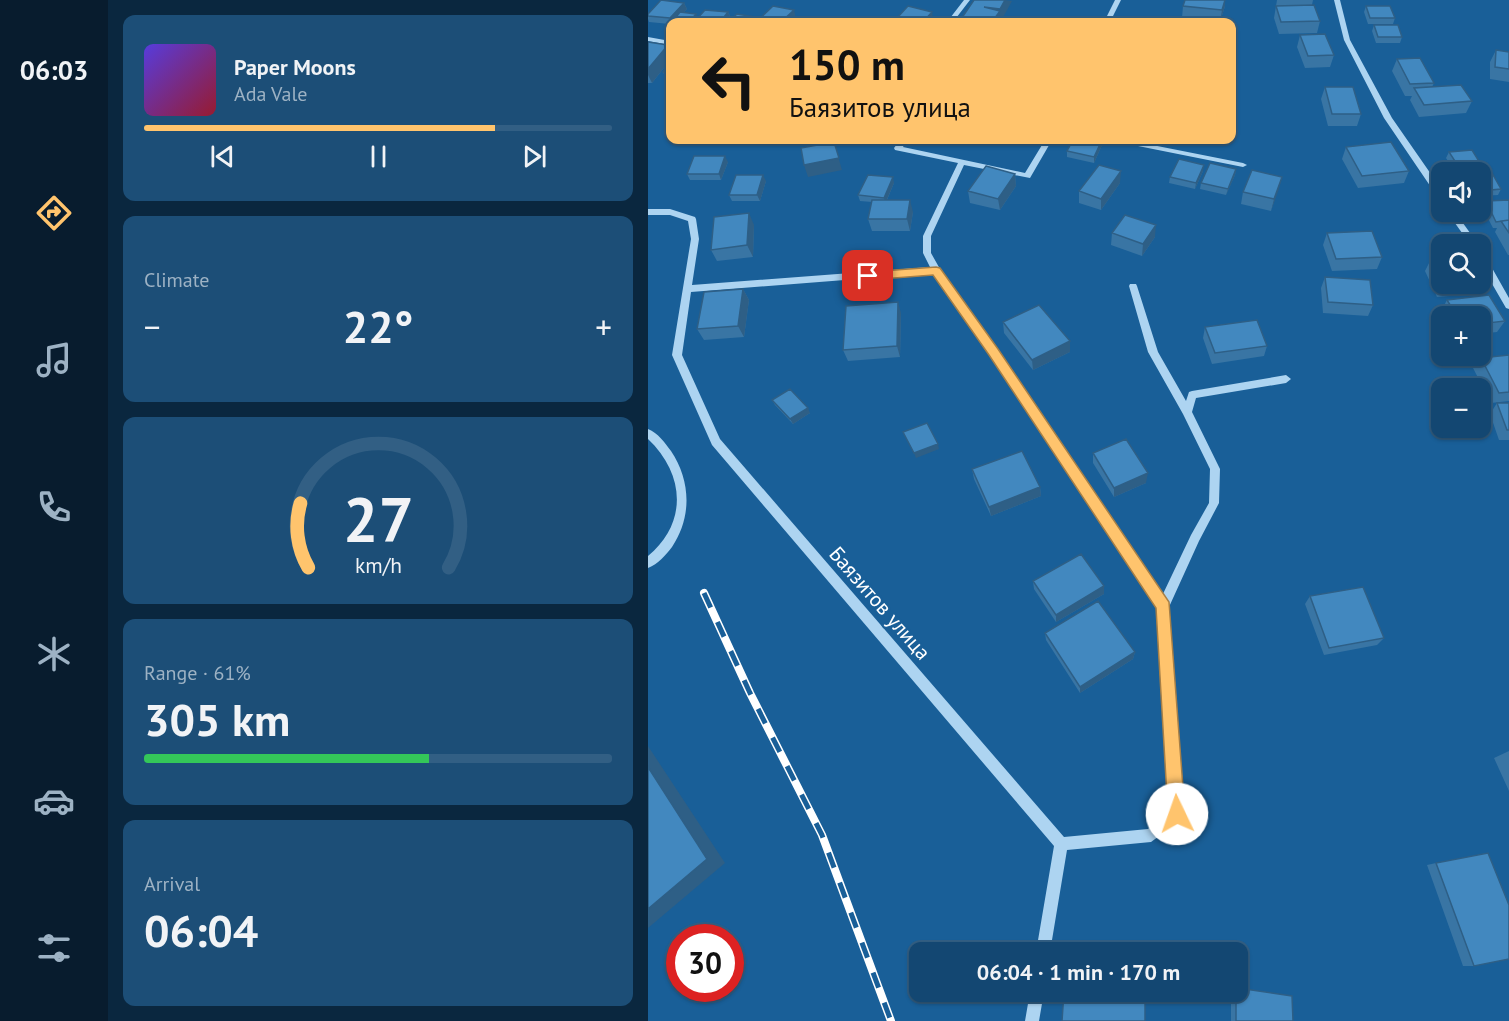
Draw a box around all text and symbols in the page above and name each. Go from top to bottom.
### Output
text: 150 m [789,37,905,92]
icon: left [690,42,768,120]
text: 06:03 [20,53,88,87]
text: Paper Moons [234,53,356,81]
text: Ada Vale [234,81,307,107]
text: Баязитов улица [789,90,971,124]
icon: previous [206,140,239,173]
icon: pause [362,140,395,173]
icon: next [518,140,551,173]
map controls [1431,162,1491,438]
button: sound [1431,162,1491,222]
icon: directions [33,192,75,234]
button: search [1431,234,1491,294]
pin [842,250,893,301]
icon: arrive [851,259,884,292]
text: Climate [144,267,210,293]
text: 22° [343,297,413,355]
text: − [144,305,161,348]
text: + [595,305,612,348]
button: + [1431,306,1491,366]
icon: music [33,339,75,381]
button: − [1431,378,1491,438]
text: 27 [343,478,413,559]
icon: phone [33,486,75,528]
street label: Баязитов улица [823,541,937,665]
text: km/h [354,551,401,579]
icon: climate [33,633,75,675]
text: Range · 61% [144,660,251,686]
text: 305 km [144,690,290,748]
icon: car [33,780,75,822]
position arrow [1145,782,1209,846]
text: Arrival [144,871,200,897]
text: 06:04 [144,901,258,959]
speed limit sign: 30 [666,924,744,1002]
icon: filters [33,927,75,969]
text: 06:04 · 1 min · 170 m [977,958,1180,986]

